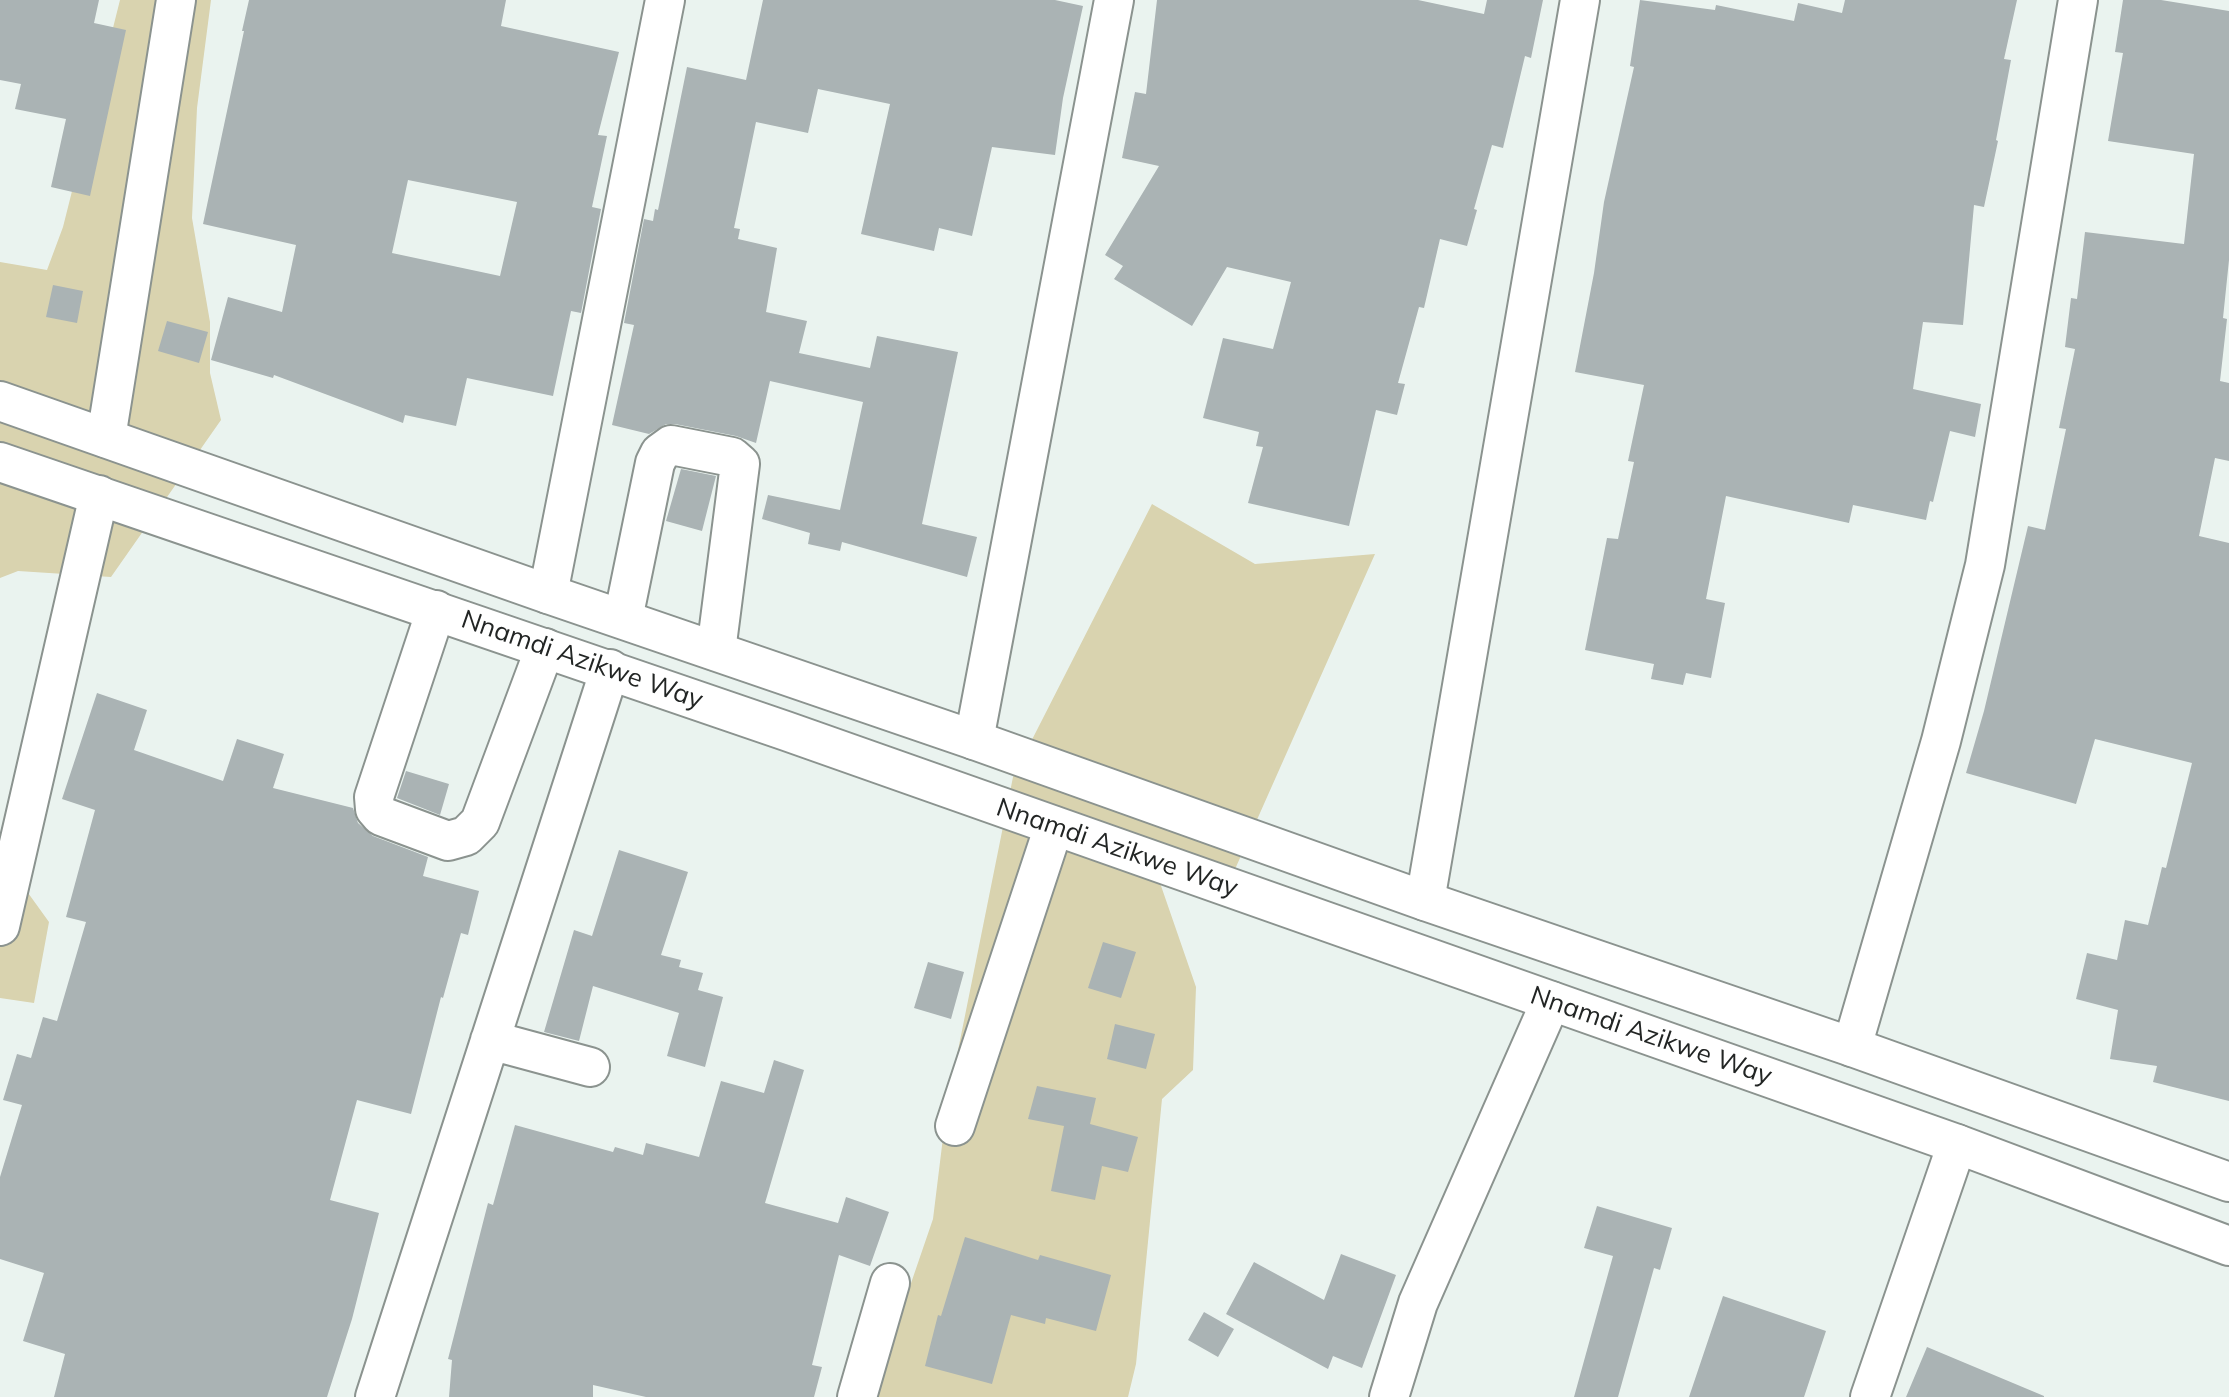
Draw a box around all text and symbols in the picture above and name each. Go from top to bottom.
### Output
street label: Nnamdi Azikwe Way [457,604,707,716]
street label: Nnamdi Azikwe Way [992,792,1242,904]
street label: Nnamdi Azikwe Way [1526,980,1776,1092]

